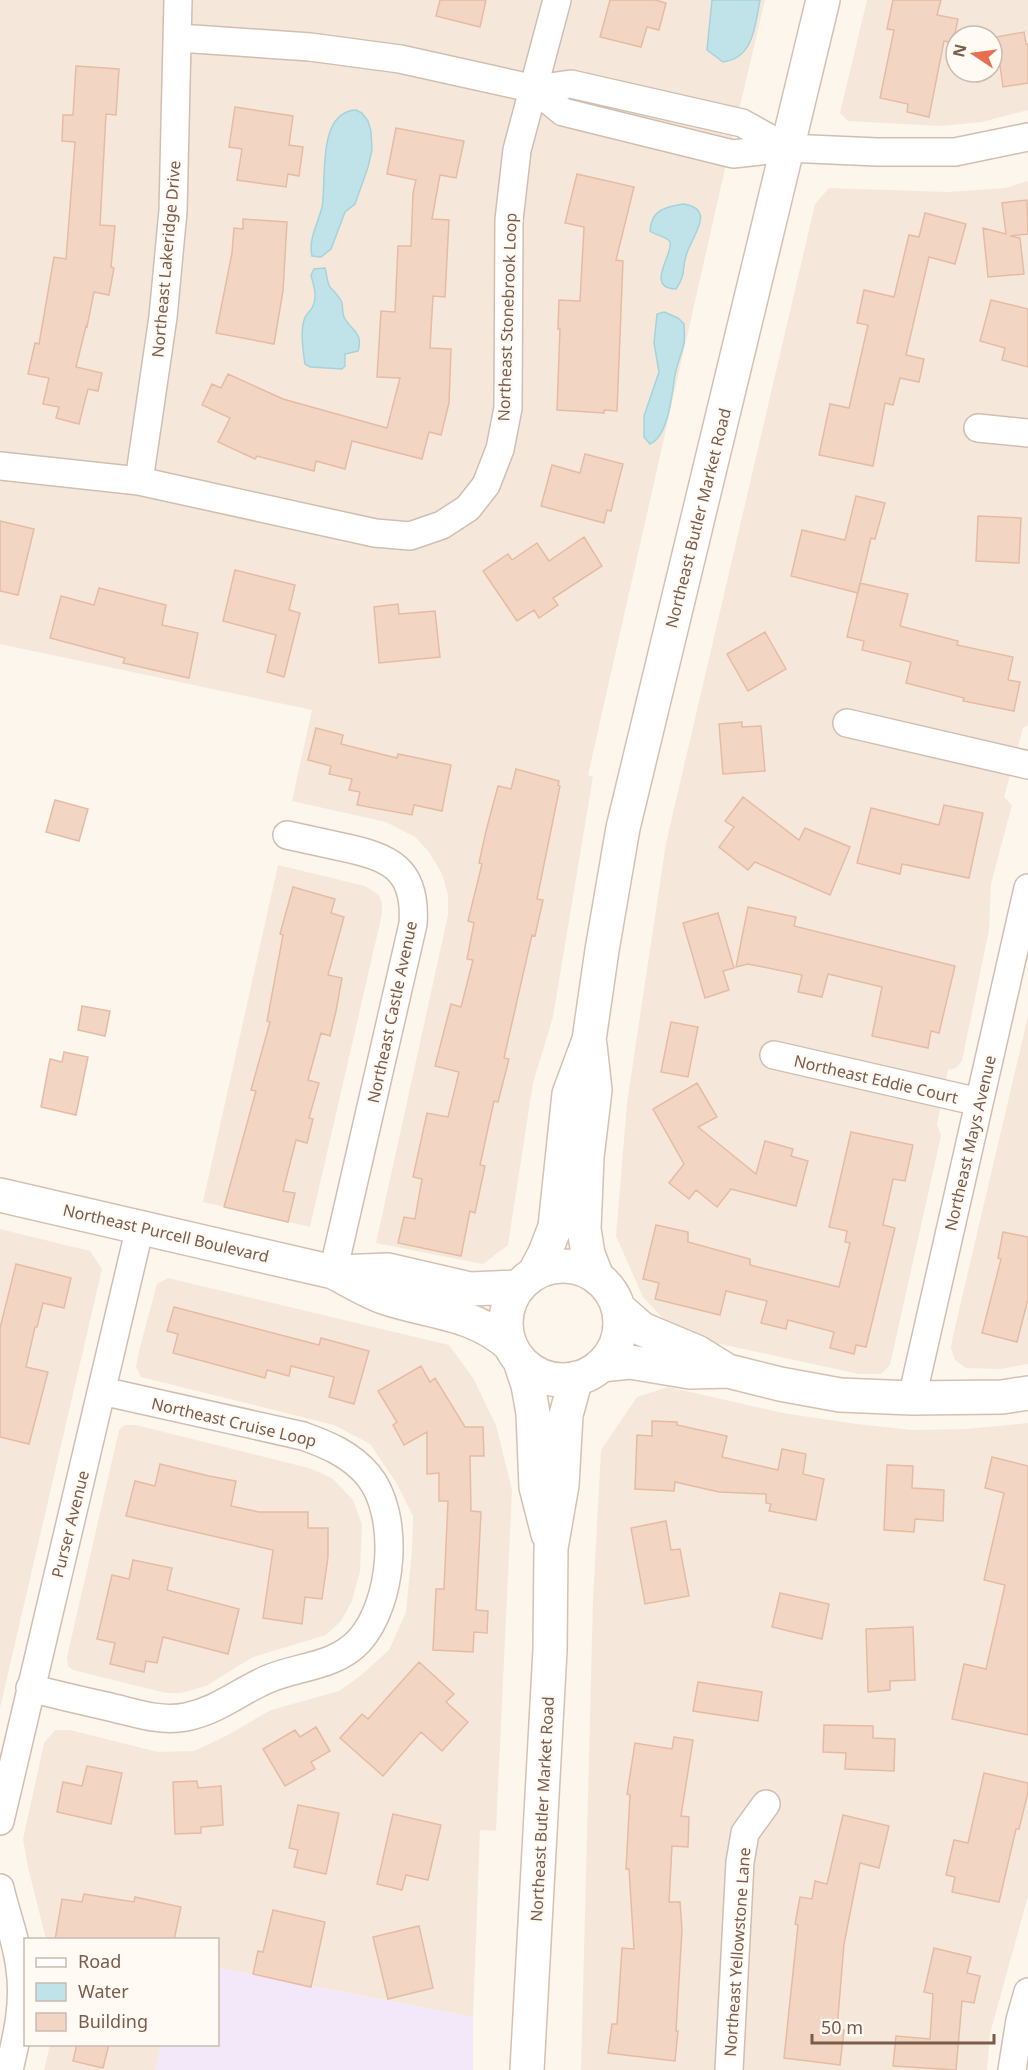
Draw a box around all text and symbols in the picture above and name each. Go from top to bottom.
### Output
north arrow [944,24,1004,84]
text: N [947,42,972,59]
street label: Northeast Lakeridge Drive [146,160,186,358]
street label: Northeast Stonebrook Loop [492,212,522,422]
street label: Northeast Butler Market Road [660,406,736,630]
street label: Northeast Castle Avenue [362,919,422,1105]
street label: Northeast Eddie Court [792,1049,960,1109]
street label: Northeast Mays Avenue [939,1053,1001,1233]
street label: Northeast Purcell Boulevard [61,1199,271,1267]
street label: Northeast Cruise Loop [149,1392,319,1452]
street label: Purser Avenue [46,1468,94,1580]
street label: Northeast Butler Market Road [525,1696,559,1922]
street label: Northeast Yellowstone Lane [719,1847,755,2057]
legend [24,1938,219,2046]
text: Road [78,1949,121,1973]
text: Water [78,1979,129,2003]
scale bar [812,2007,994,2045]
text: Building [78,2009,148,2033]
text: 50 m [821,2015,863,2039]

